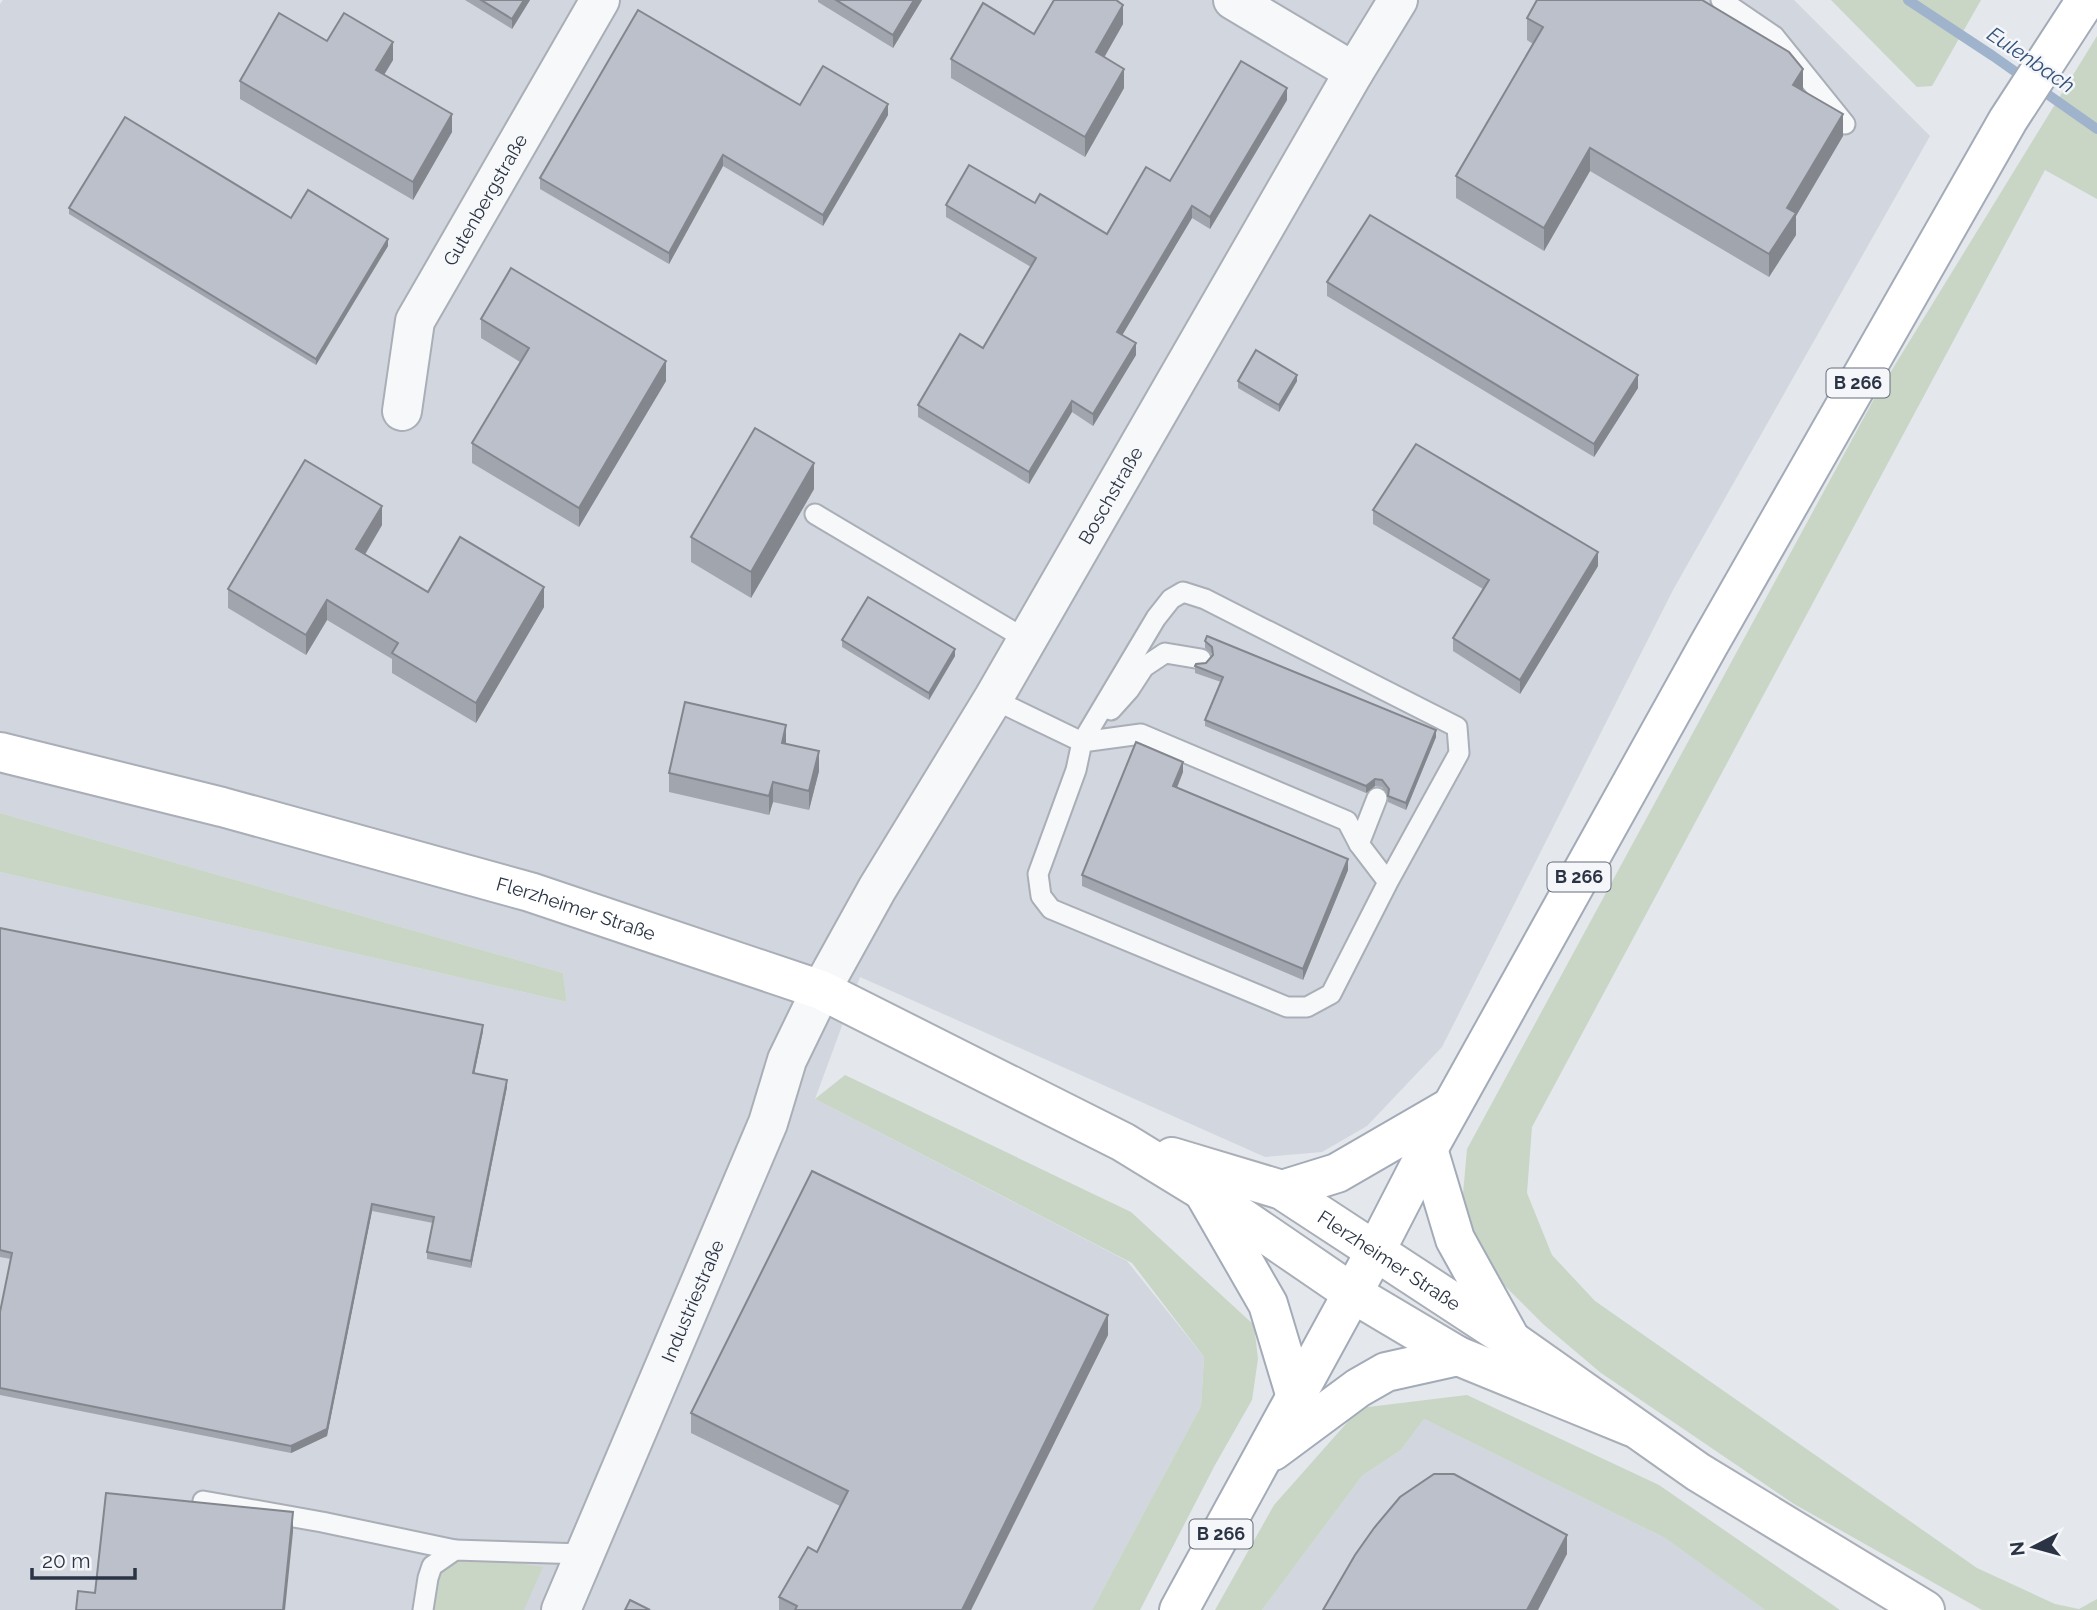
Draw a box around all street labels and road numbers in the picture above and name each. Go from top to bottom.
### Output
street label: Gutenbergstraße [438,130,532,270]
road number: B 266 [1826,368,1890,398]
street label: Boschstraße [1074,443,1147,548]
road number: B 266 [1548,862,1610,892]
street label: Flerzheimer Straße [494,872,658,944]
street label: Flerzheimer Straße [1314,1206,1465,1315]
street label: Industriestraße [657,1236,728,1365]
road number: B 266 [1190,1520,1252,1548]

